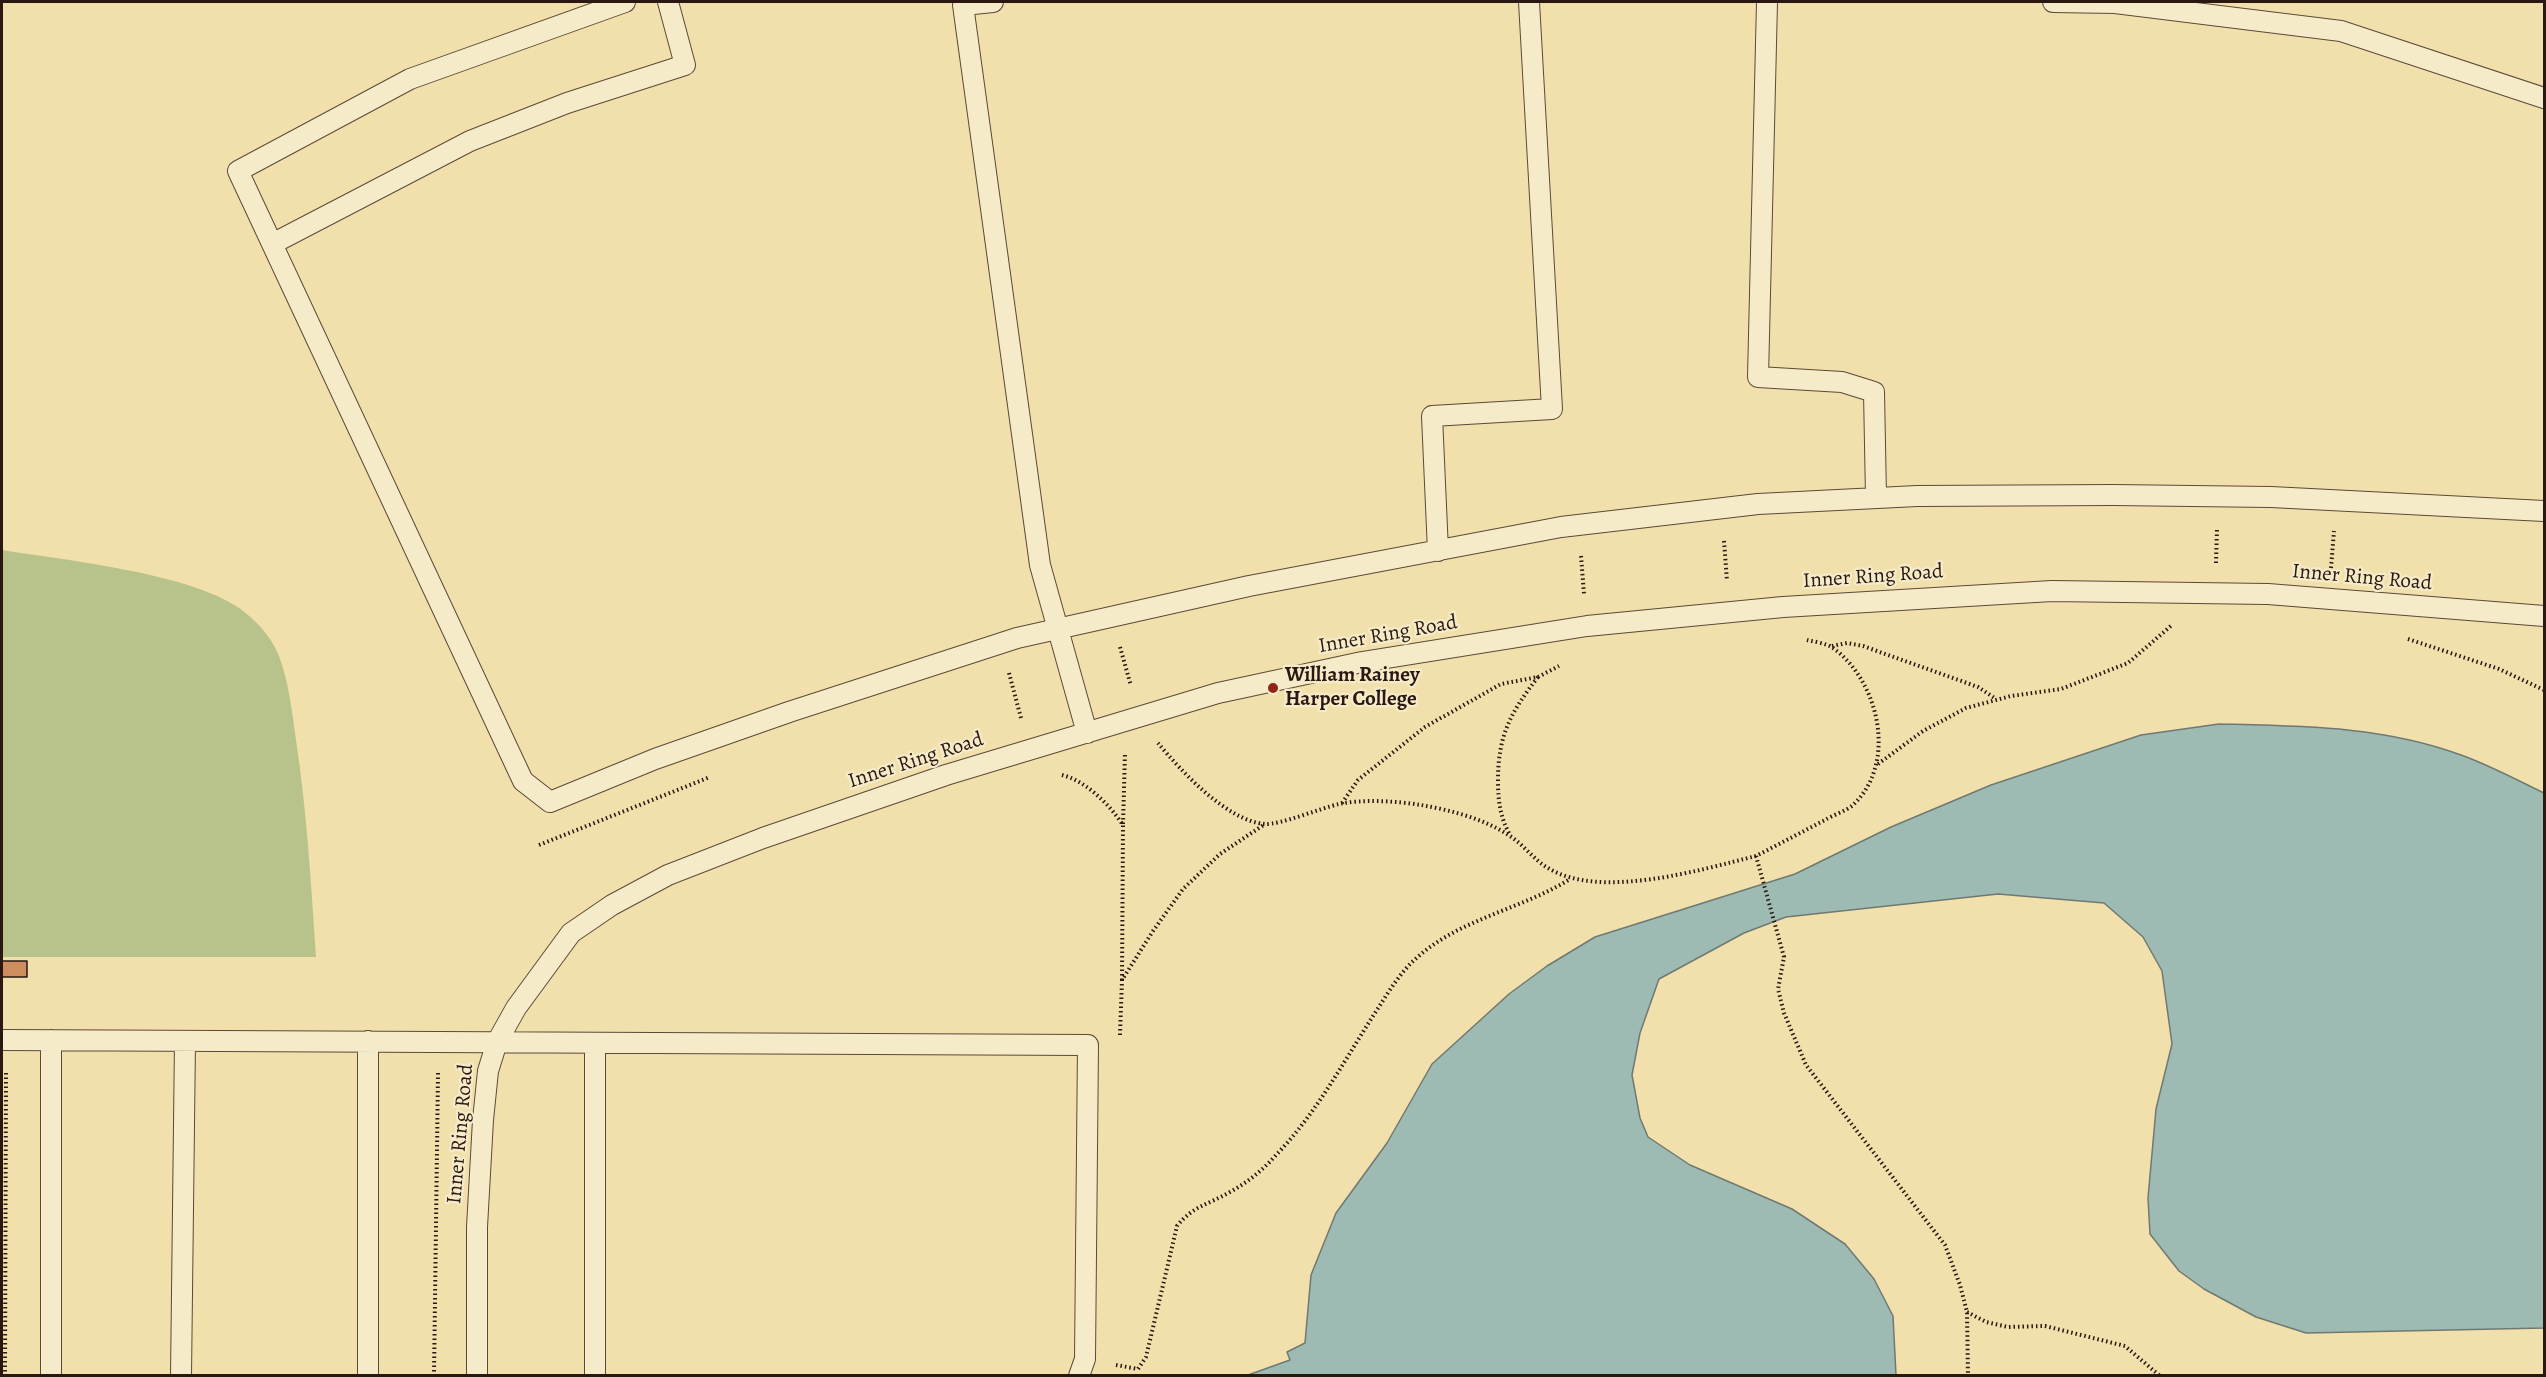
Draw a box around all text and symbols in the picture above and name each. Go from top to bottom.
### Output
street label: Inner Ring Road [2291,559,2433,597]
street label: Inner Ring Road [1802,560,1944,594]
street label: Inner Ring Road [1317,610,1459,660]
place label: William Rainey Harper College [1285,663,1420,713]
marker: William Rainey Harper College [1266,681,1280,695]
street label: Inner Ring Road [845,727,987,795]
street label: Inner Ring Road [442,1063,480,1205]

